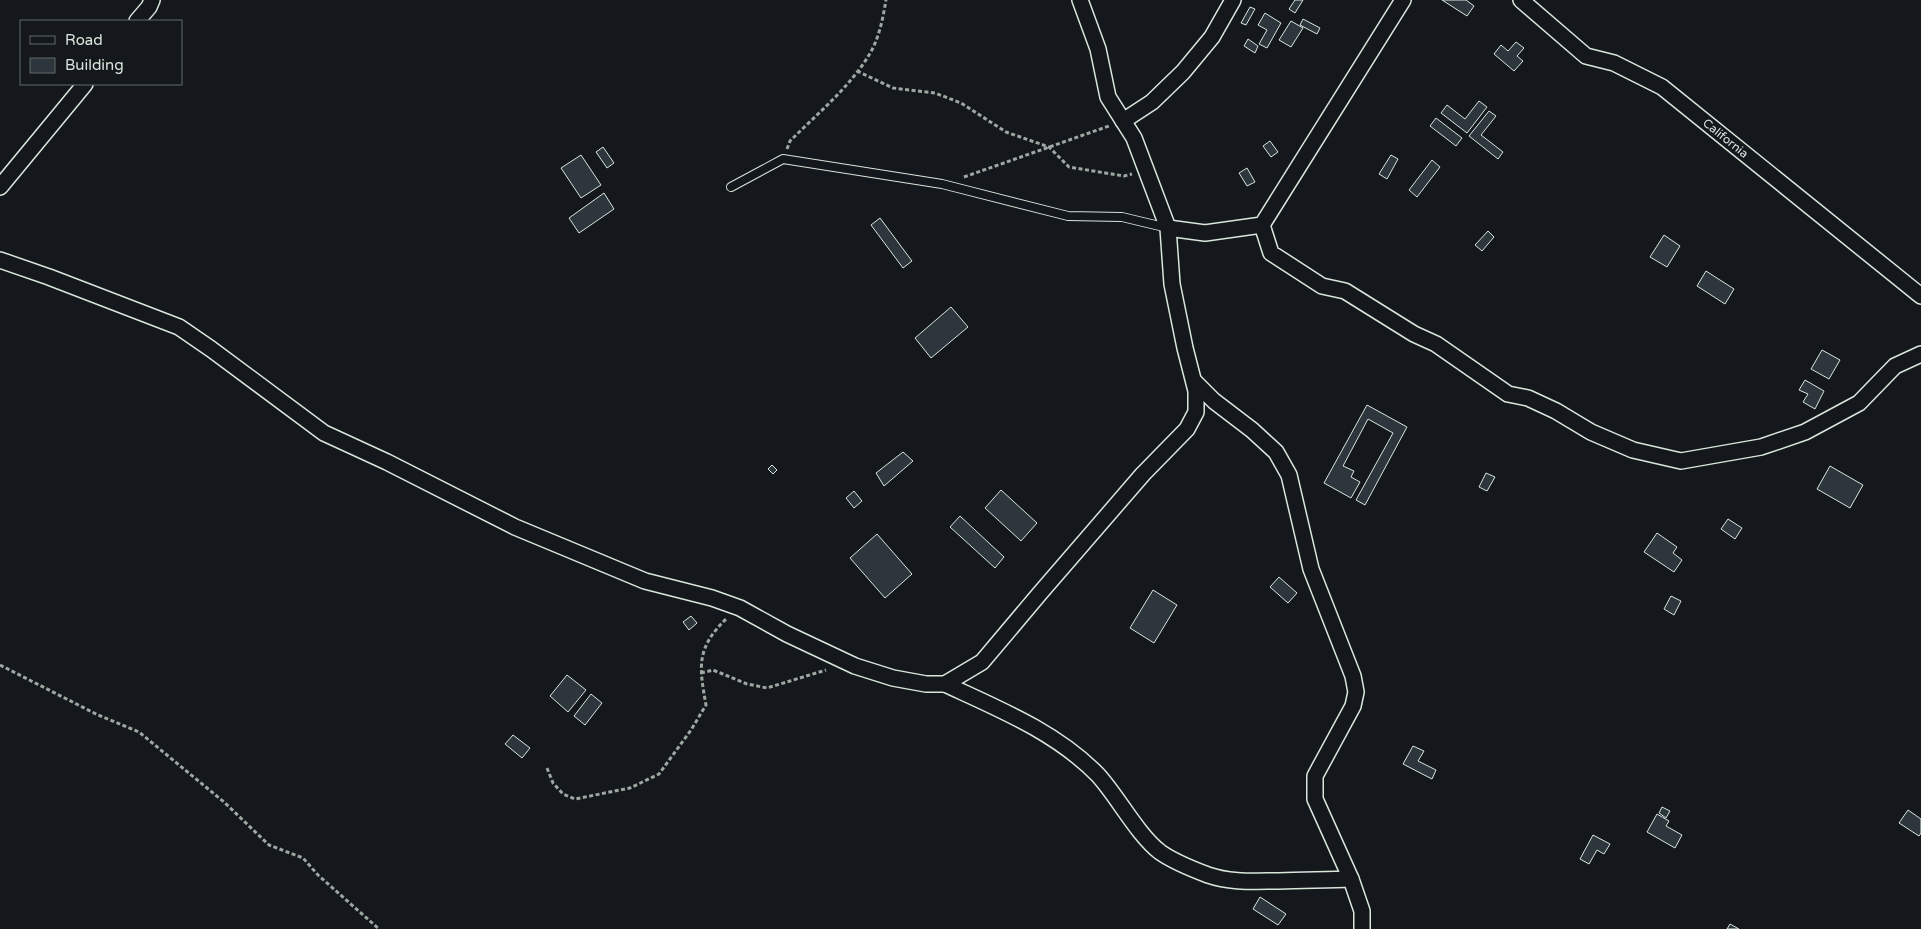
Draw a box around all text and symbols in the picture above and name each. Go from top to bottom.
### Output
legend [20,20,182,85]
text: Road [65,31,103,49]
text: Building [65,56,124,74]
street label: California [1700,116,1751,161]

